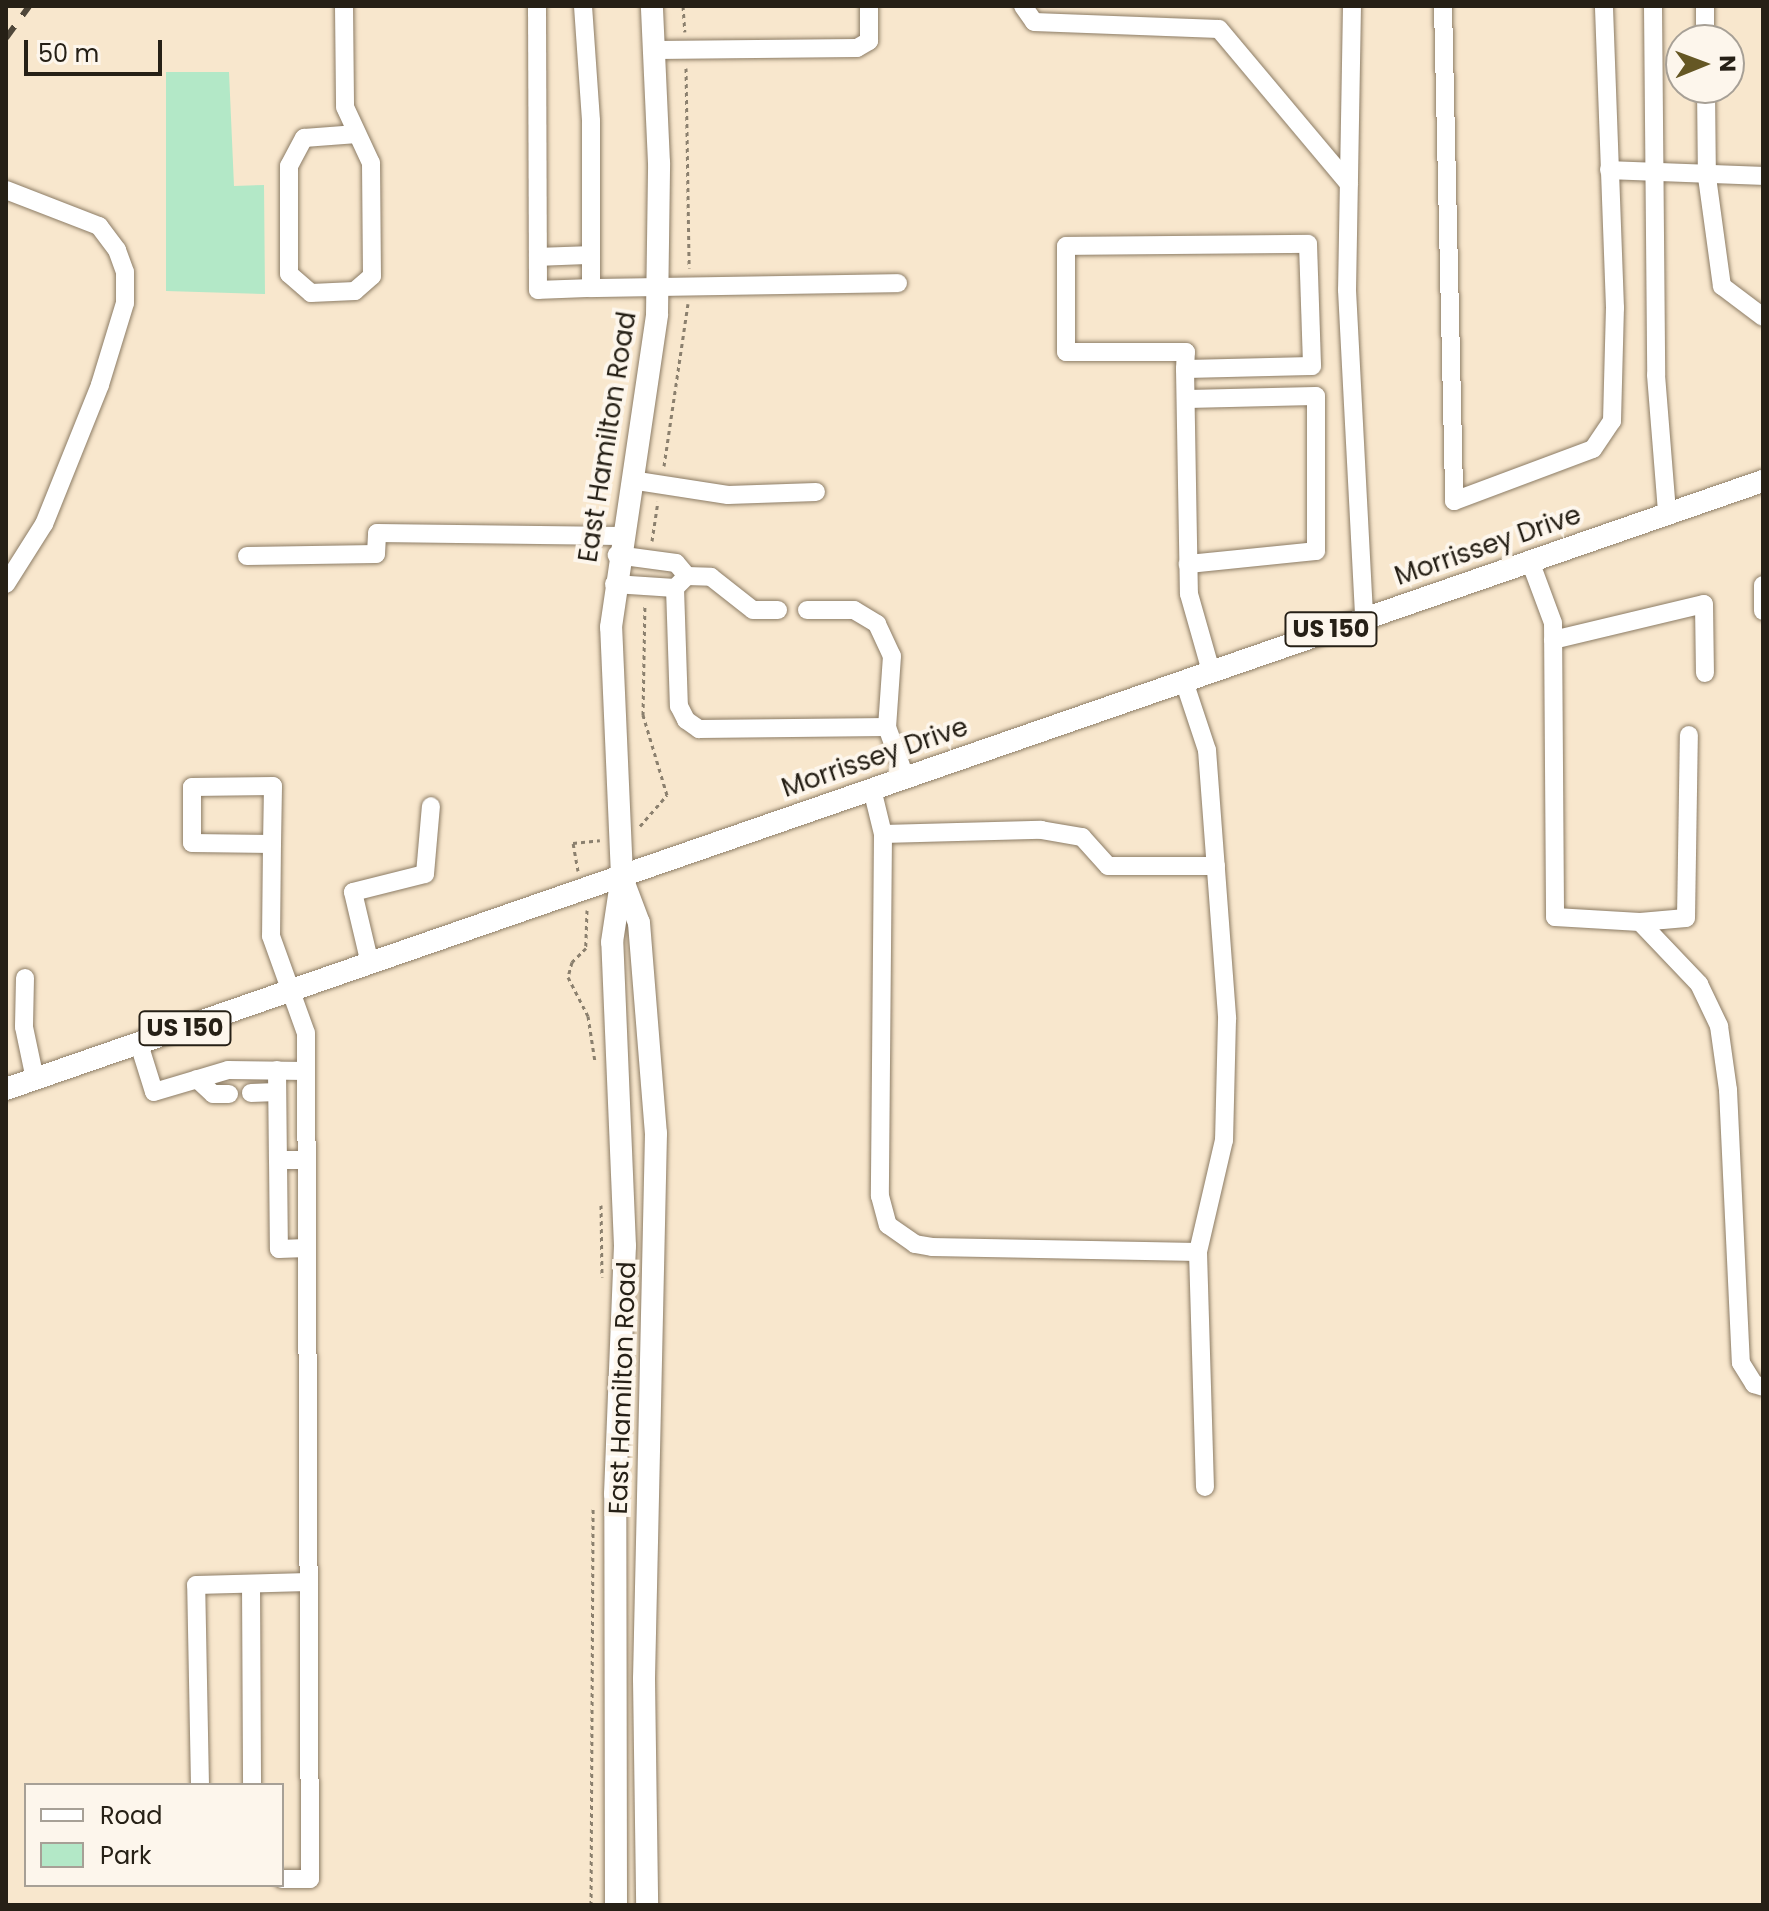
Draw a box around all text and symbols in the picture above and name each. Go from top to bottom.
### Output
scale bar [28,24,166,74]
north arrow [1665,24,1745,104]
text: 50 m [38,37,99,70]
text: N [1712,55,1743,72]
street label: East Hamilton Road [573,309,643,565]
street label: Morrissey Drive [1391,500,1585,592]
road number: US 150 [1283,609,1379,649]
street label: Morrissey Drive [778,712,972,804]
road number: US 150 [137,1008,233,1048]
street label: East Hamilton Road [603,1261,643,1515]
legend [24,1783,284,1887]
text: Road [100,1799,162,1832]
text: Park [100,1839,151,1872]

